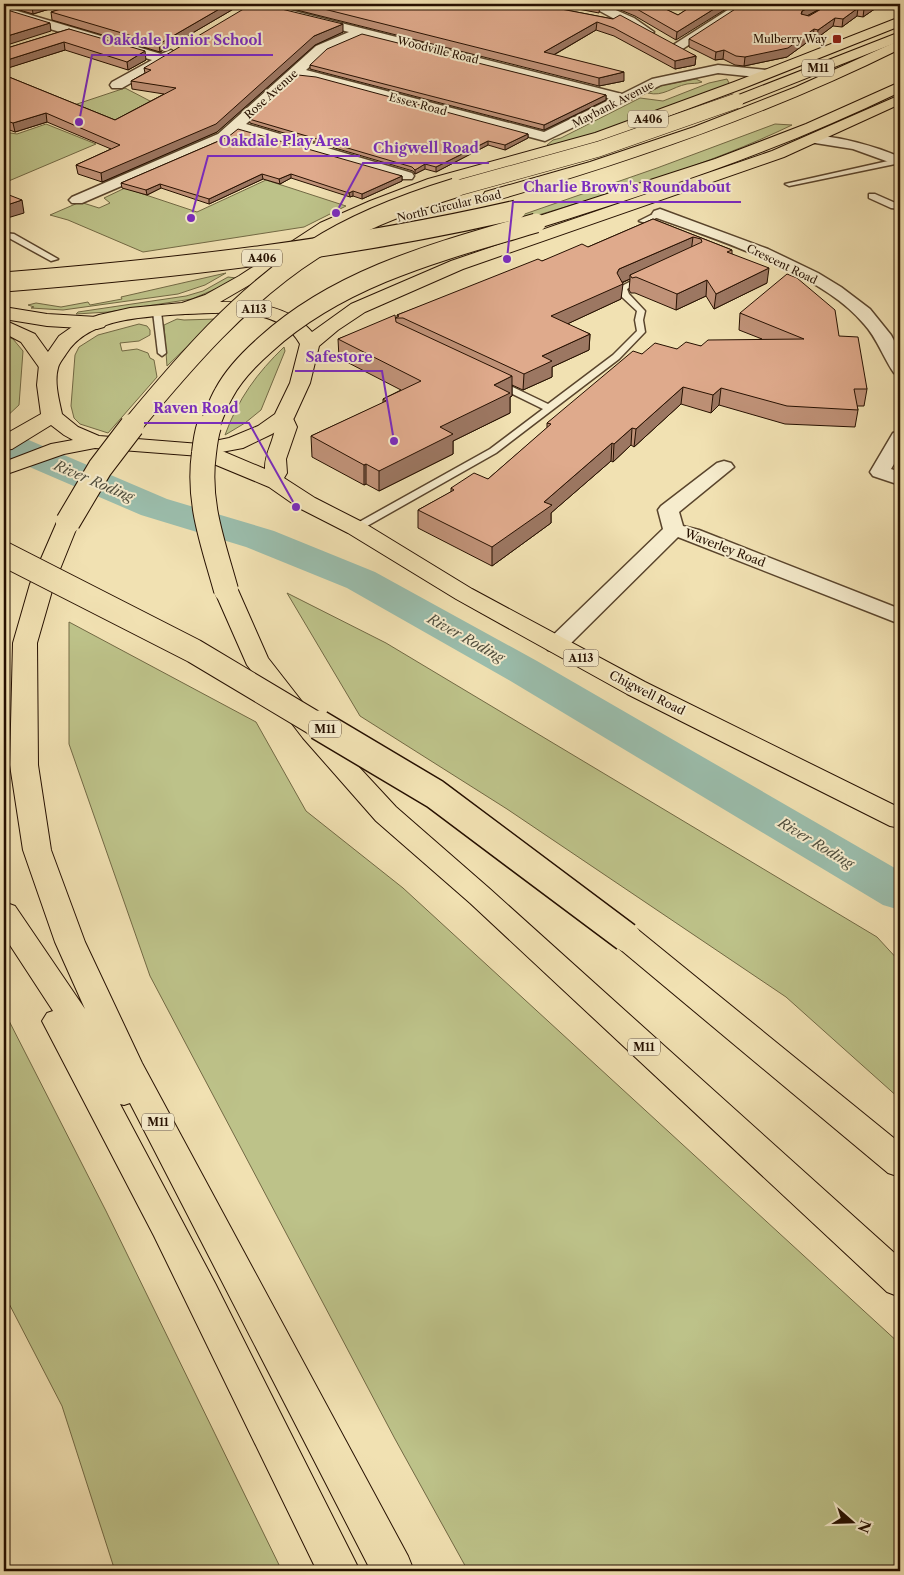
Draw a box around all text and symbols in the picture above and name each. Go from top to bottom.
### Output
callout: Oakdale Junior School [92,26,273,55]
text: Oakdale Junior School [102,31,262,49]
place label: Mulberry Way [753,32,828,46]
street label: Woodville Road [395,33,480,67]
marker: Mulberry Way [831,33,843,45]
road number: M11 [802,59,834,76]
street label: Rose Avenue [241,66,301,122]
street label: Maybank Avenue [570,77,656,131]
street label: Essex Road [388,90,449,119]
road number: A406 [628,110,668,128]
callout: Oakdale Play Area [208,127,360,156]
text: Oakdale Play Area [219,132,350,150]
callout: Chigwell Road [363,134,489,163]
text: Chigwell Road [373,139,480,157]
callout: Charlie Brown's Roundabout [513,173,741,202]
text: Charlie Brown's Roundabout [523,178,731,196]
street label: North Circular Road [396,187,503,225]
street label: Crescent Road [744,241,820,287]
road number: A406 [242,250,282,266]
road number: A113 [236,300,272,318]
callout: Safestore [295,342,382,371]
text: Safestore [305,348,373,366]
callout: Raven Road [144,394,249,423]
text: Raven Road [153,399,239,417]
water label: River Roding [51,456,138,507]
street label: Waverley Road [682,525,768,570]
water label: River Roding [424,609,509,667]
road number: A113 [564,650,598,666]
street label: Chigwell Road [607,667,688,718]
road number: M11 [309,721,341,738]
water label: River Roding [774,813,859,873]
road number: M11 [628,1038,660,1056]
road number: M11 [142,1114,174,1130]
north arrow [826,1498,876,1548]
text: N [854,1518,875,1535]

